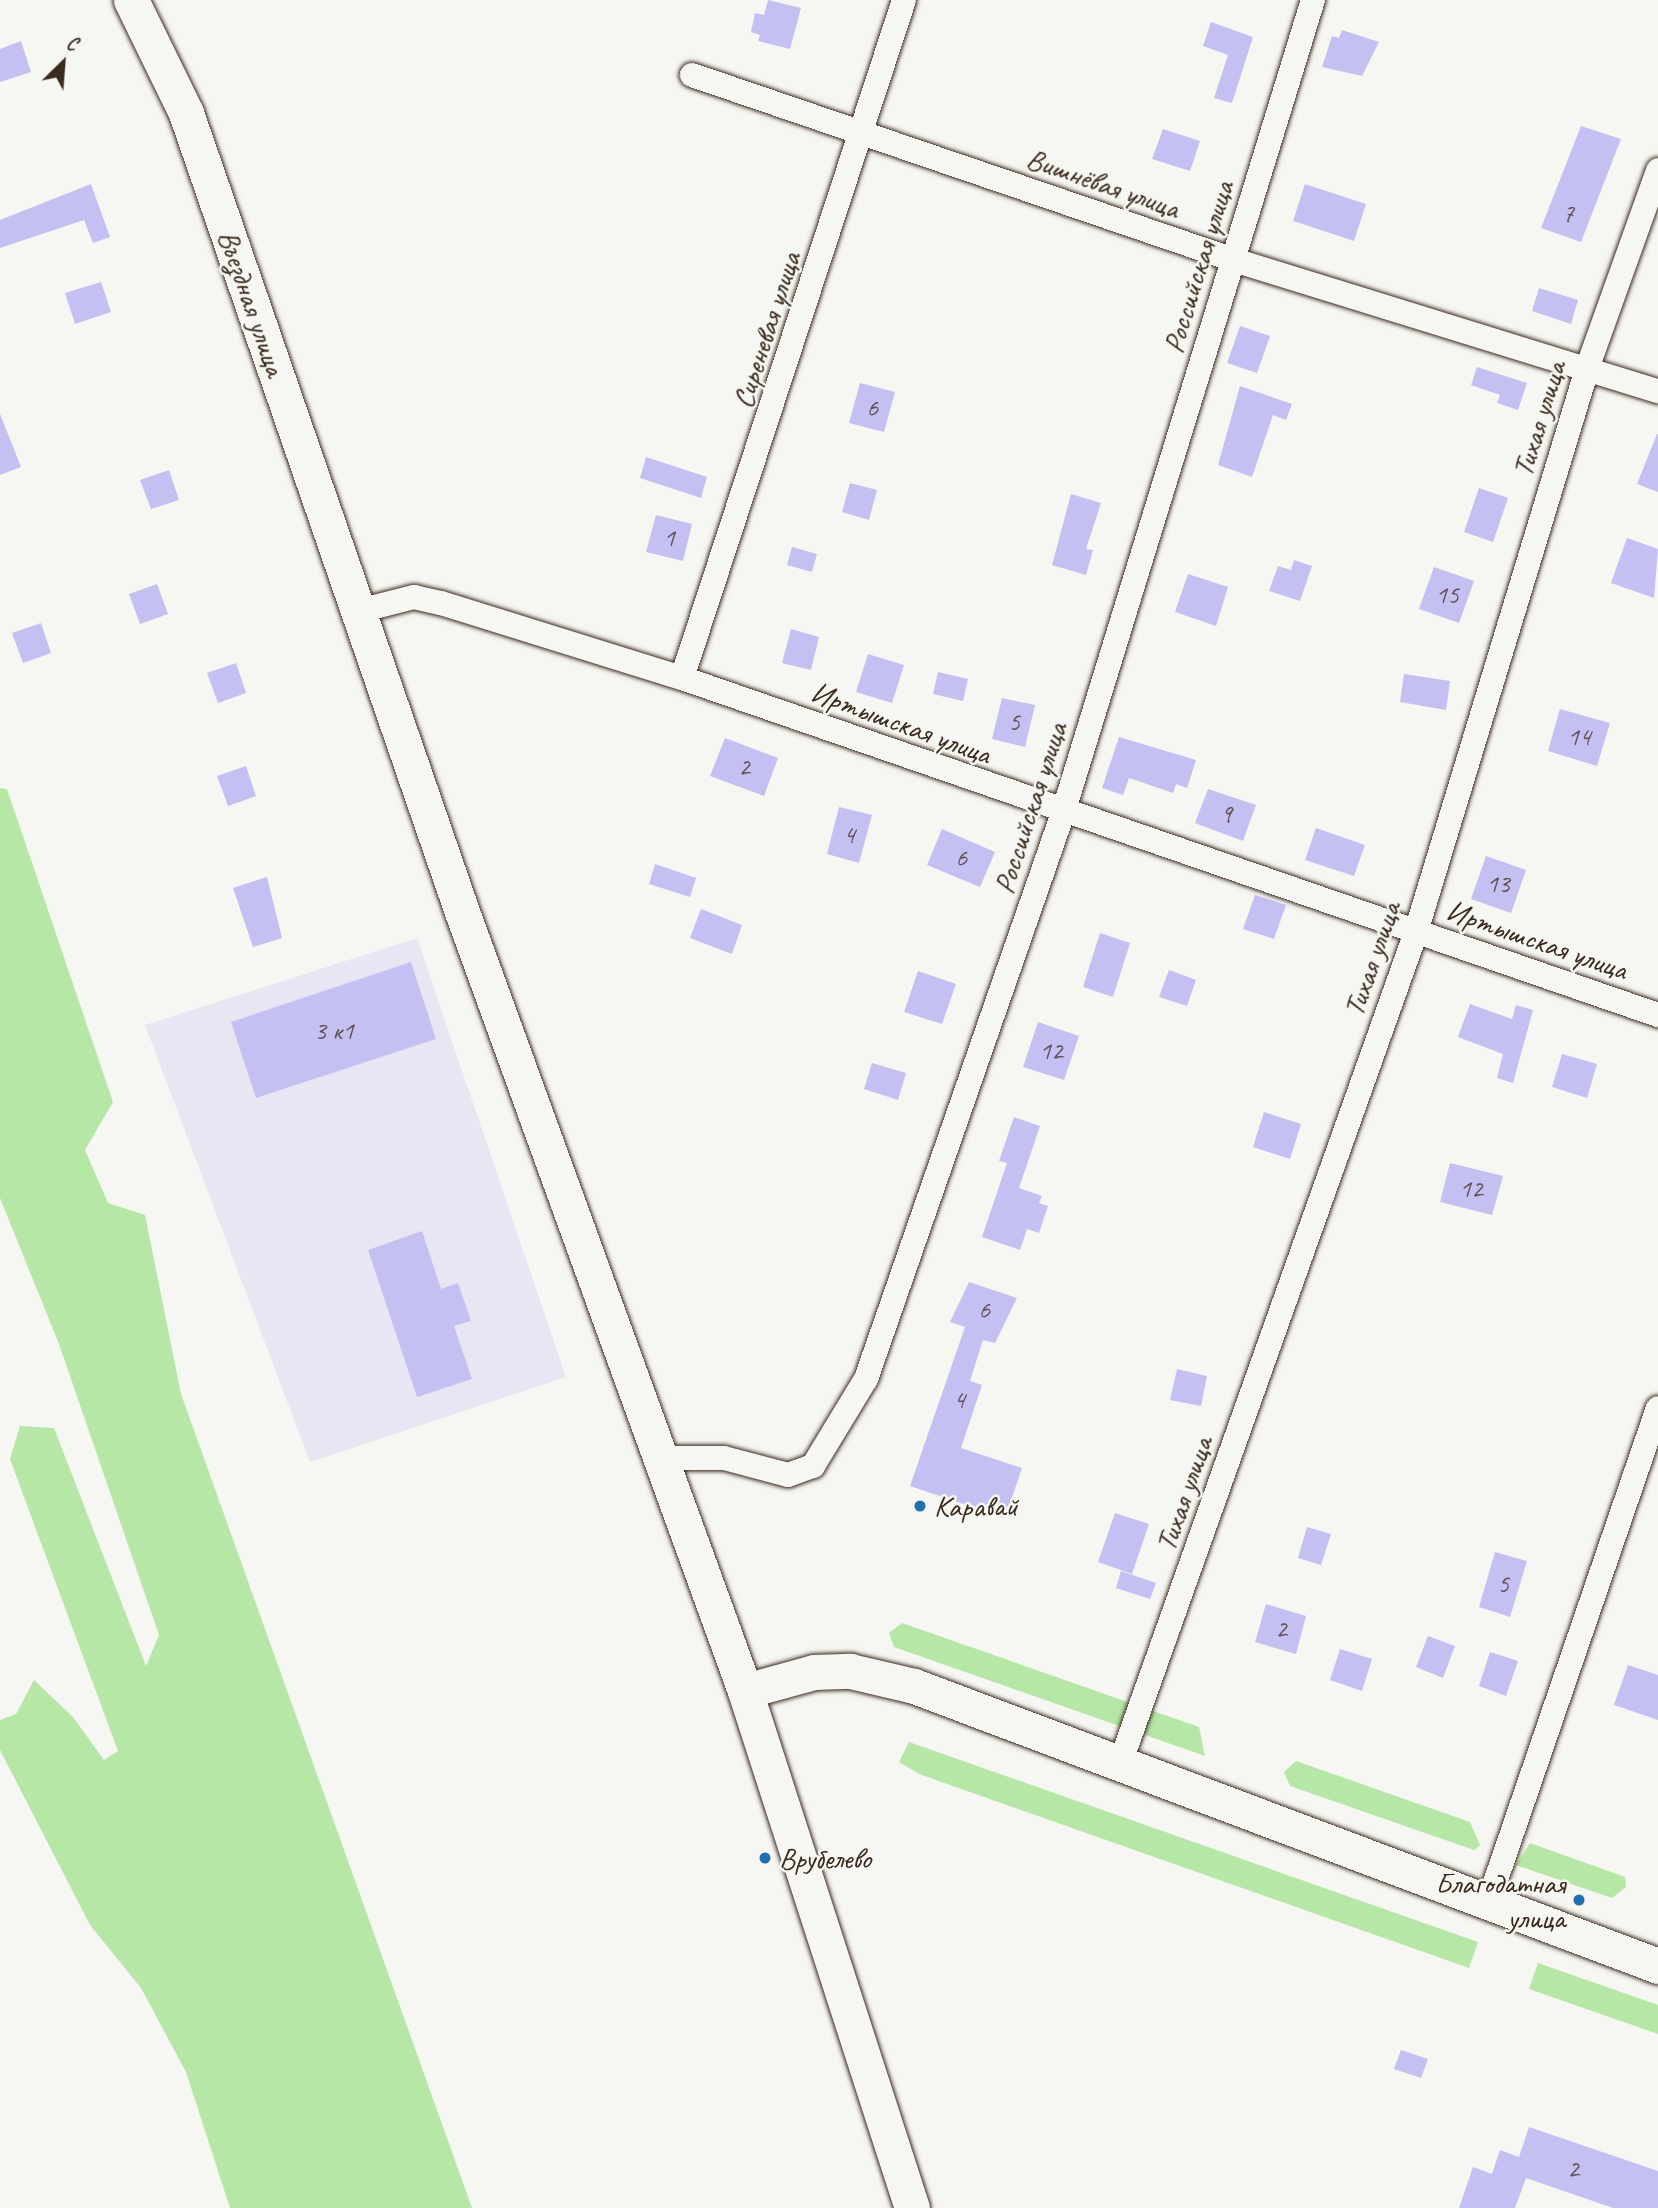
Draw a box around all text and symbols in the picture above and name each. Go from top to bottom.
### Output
north arrow [28,28,98,98]
text: С [63,31,81,57]
street label: Вишнёвая улица [1020,140,1186,226]
street label: Российская улица [1155,176,1241,358]
house number: 7 [1562,198,1574,230]
street label: Въездная улица [210,225,294,381]
street label: Сиреневая улица [724,246,808,414]
street label: Тихая улица [1504,357,1574,481]
house number: 6 [866,392,878,424]
house number: 1 [663,522,675,554]
house number: 15 [1435,579,1459,611]
street label: Иртышская улица [805,673,997,773]
house number: 5 [1008,706,1020,738]
street label: Российская улица [985,717,1075,899]
house number: 14 [1567,721,1591,753]
house number: 2 [738,751,750,783]
house number: 9 [1220,798,1232,830]
house number: 4 [843,819,855,851]
house number: 6 [955,842,967,874]
house number: 13 [1486,868,1510,900]
street label: Иртышская улица [1441,892,1633,988]
street label: Тихая улица [1336,897,1408,1021]
house number: 3 к1 [314,1015,354,1047]
house number: 12 [1039,1035,1063,1067]
house number: 12 [1459,1173,1483,1205]
house number: 6 [978,1294,990,1326]
house number: 4 [953,1384,965,1416]
street label: Тихая улица [1148,1432,1220,1556]
place label: Каравай [934,1488,1018,1524]
marker: Каравай [912,1498,928,1514]
house number: 5 [1497,1568,1509,1600]
house number: 2 [1275,1613,1287,1645]
place label: Врубелево [779,1840,871,1876]
marker: Врубелево [757,1850,773,1866]
place label: Благодатная улица [1435,1865,1565,1936]
marker: Благодатная улица [1571,1892,1587,1908]
house number: 2 [1567,2153,1579,2185]

